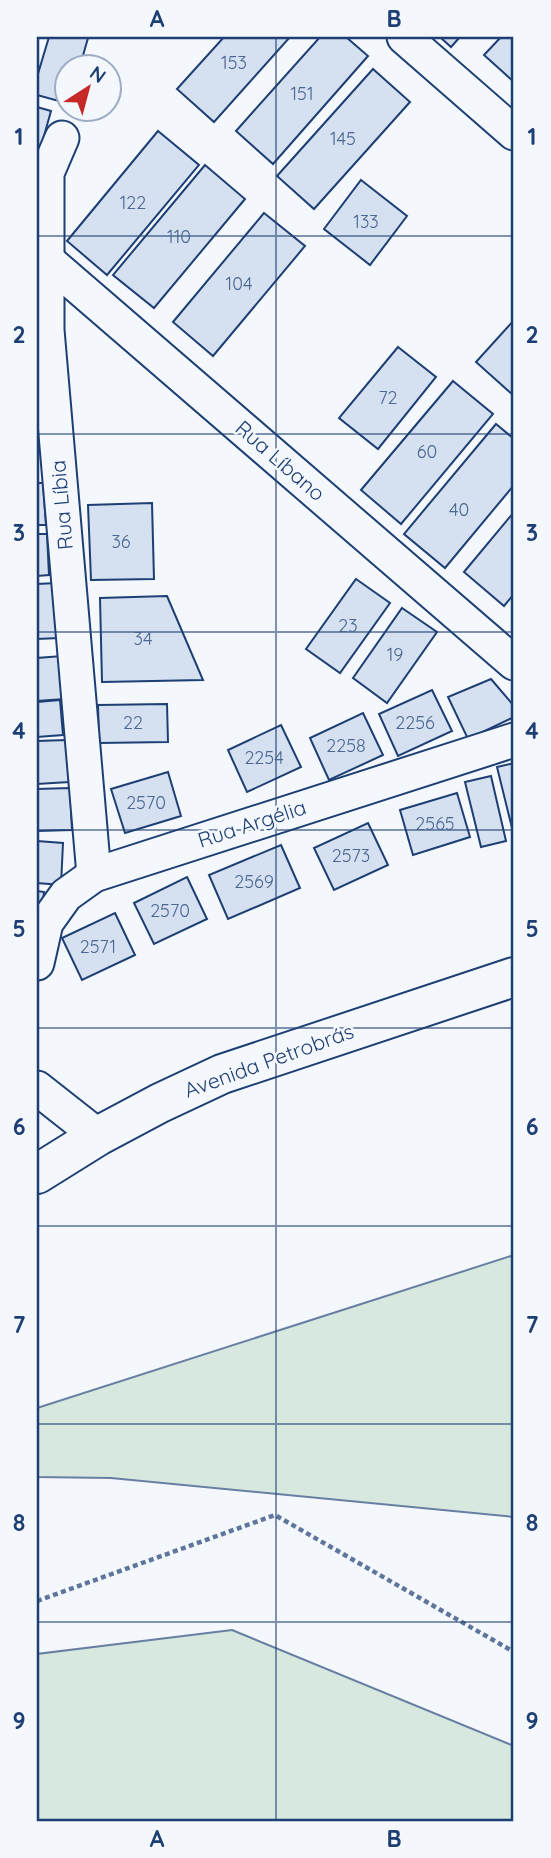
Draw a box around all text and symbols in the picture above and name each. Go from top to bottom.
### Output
text: A [150,4,165,33]
text: B [386,4,402,33]
house number: 153 [221,51,247,74]
north arrow [52,52,122,122]
text: N [85,60,111,88]
house number: 151 [290,82,314,105]
text: 1 [15,122,23,151]
text: 1 [528,122,536,151]
house number: 145 [330,127,356,150]
house number: 122 [120,191,146,214]
house number: 133 [353,210,379,233]
house number: 110 [167,225,191,248]
house number: 104 [226,272,252,295]
text: 2 [12,320,26,349]
text: 2 [525,320,539,349]
house number: 72 [378,386,398,409]
street label: Rua Líbano [231,414,331,506]
house number: 60 [417,440,437,463]
street label: Rua Líbia [44,459,78,551]
house number: 40 [449,498,469,521]
text: 3 [13,518,25,547]
text: 3 [526,518,538,547]
house number: 36 [111,530,131,553]
house number: 23 [338,614,358,637]
house number: 34 [134,627,152,650]
house number: 19 [387,643,403,666]
house number: 22 [123,711,143,734]
house number: 2256 [395,711,435,734]
text: 4 [12,716,26,745]
text: 4 [525,716,539,745]
house number: 2258 [326,734,366,757]
house number: 2254 [244,746,284,769]
house number: 2570 [126,791,166,814]
street label: Rua Argélia [194,793,309,853]
house number: 2565 [415,812,455,835]
house number: 2573 [332,844,370,867]
house number: 2569 [234,870,274,893]
house number: 2570 [150,899,190,922]
text: 5 [12,914,26,943]
text: 5 [525,914,539,943]
house number: 2571 [80,935,116,958]
street label: Avenida Petrobrás [180,1017,357,1103]
text: 6 [13,1112,25,1141]
text: 6 [526,1112,538,1141]
text: 7 [13,1310,26,1339]
text: 7 [526,1310,539,1339]
text: 8 [13,1508,25,1537]
text: 8 [526,1508,538,1537]
text: 9 [12,1706,26,1735]
text: 9 [525,1706,539,1735]
text: A [150,1824,165,1853]
text: B [386,1824,402,1853]

